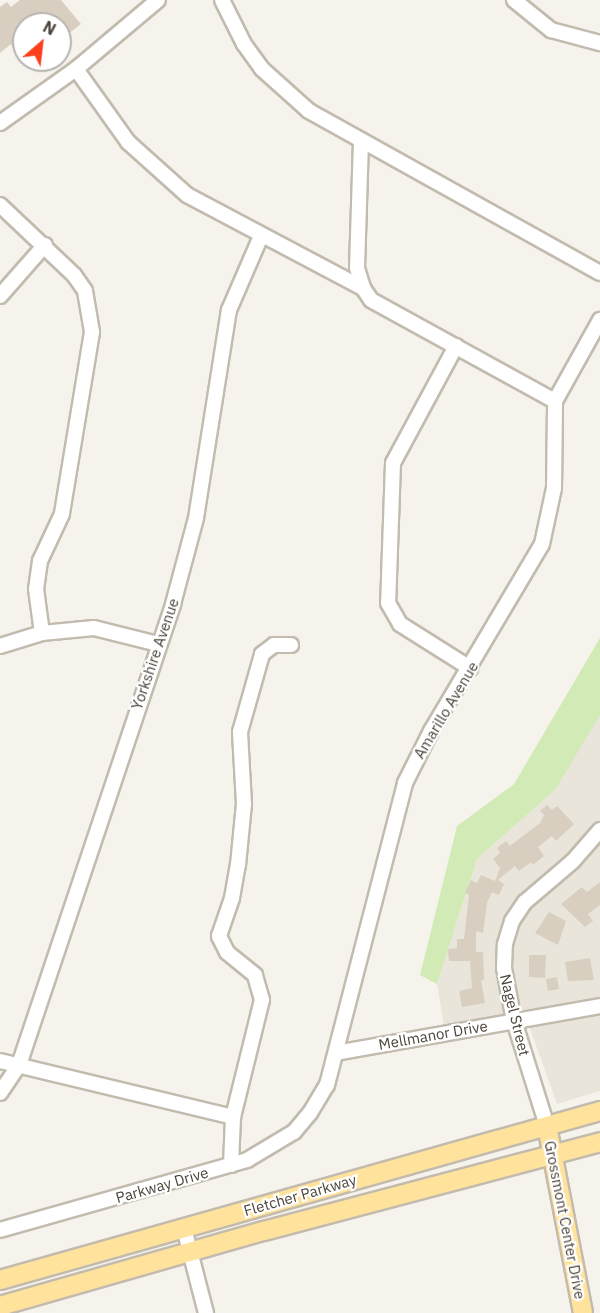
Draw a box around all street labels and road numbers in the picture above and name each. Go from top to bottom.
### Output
street label: Yorkshire Avenue [127,596,183,712]
street label: Amarillo Avenue [410,658,482,762]
street label: Nagel Street [496,972,534,1058]
street label: Mellmanor Drive [377,1017,489,1053]
street label: Grossmont Center Drive [541,1139,589,1301]
street label: Parkway Drive [114,1163,210,1207]
street label: Fletcher Parkway [242,1170,358,1220]

